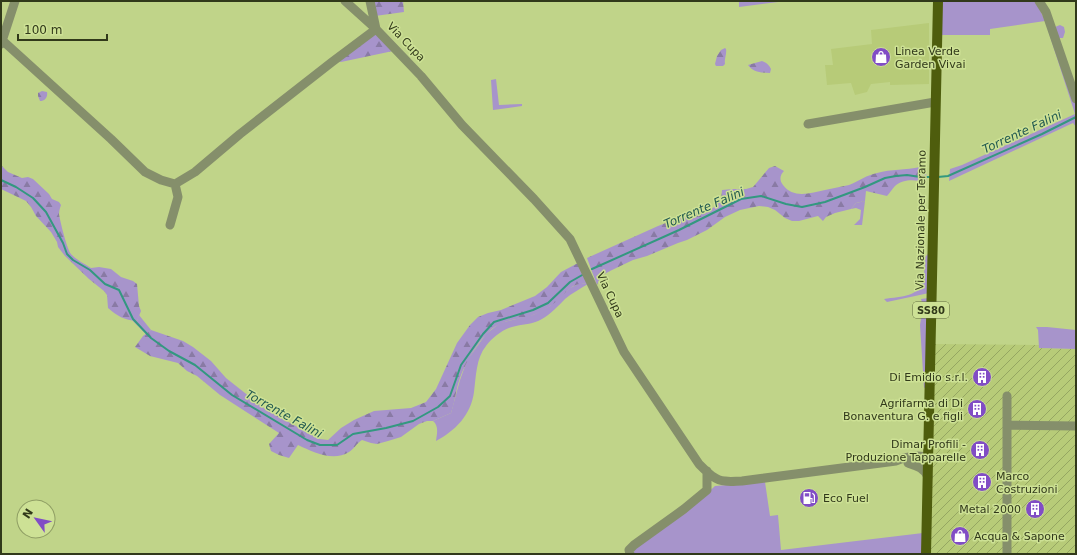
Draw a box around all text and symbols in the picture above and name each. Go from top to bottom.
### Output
scale bar [18,16,107,42]
street label: Via Cupa [384,20,428,64]
text: 100 m [24,23,62,37]
place label: Linea Verde Garden Vivai [895,45,965,71]
shop icon: Linea Verde Garden Vivai [870,46,892,68]
water label: Torrente Falini [980,107,1064,156]
street label: Via Nazionale per Teramo [913,150,929,290]
water label: Torrente Falini [662,185,747,231]
street label: Via Cupa [594,270,626,320]
road number: SS80 [913,302,949,318]
building icon: Di Emidio s.r.l. [971,366,993,388]
place label: Di Emidio s.r.l. [889,371,968,384]
water label: Torrente Falini [243,387,326,441]
place label: Agrifarma di Di Bonaventura G. e figli [843,397,963,423]
building icon: Agrifarma di Di Bonaventura G. e figli [966,398,988,420]
place label: Dimar Profili - Produzione Tapparelle [846,438,966,464]
building icon: Dimar Profili - Produzione Tapparelle [969,439,991,461]
place label: Marco Costruzioni [996,470,1058,496]
building icon: Marco Costruzioni [971,471,993,493]
fuel station icon: Eco Fuel [798,487,820,509]
place label: Eco Fuel [823,492,869,505]
building icon: Metal 2000 [1024,498,1046,520]
north arrow [16,499,56,539]
place label: Metal 2000 [959,503,1021,516]
text: N [20,506,36,521]
shop icon: Acqua & Sapone [949,525,971,547]
place label: Acqua & Sapone [974,530,1065,543]

